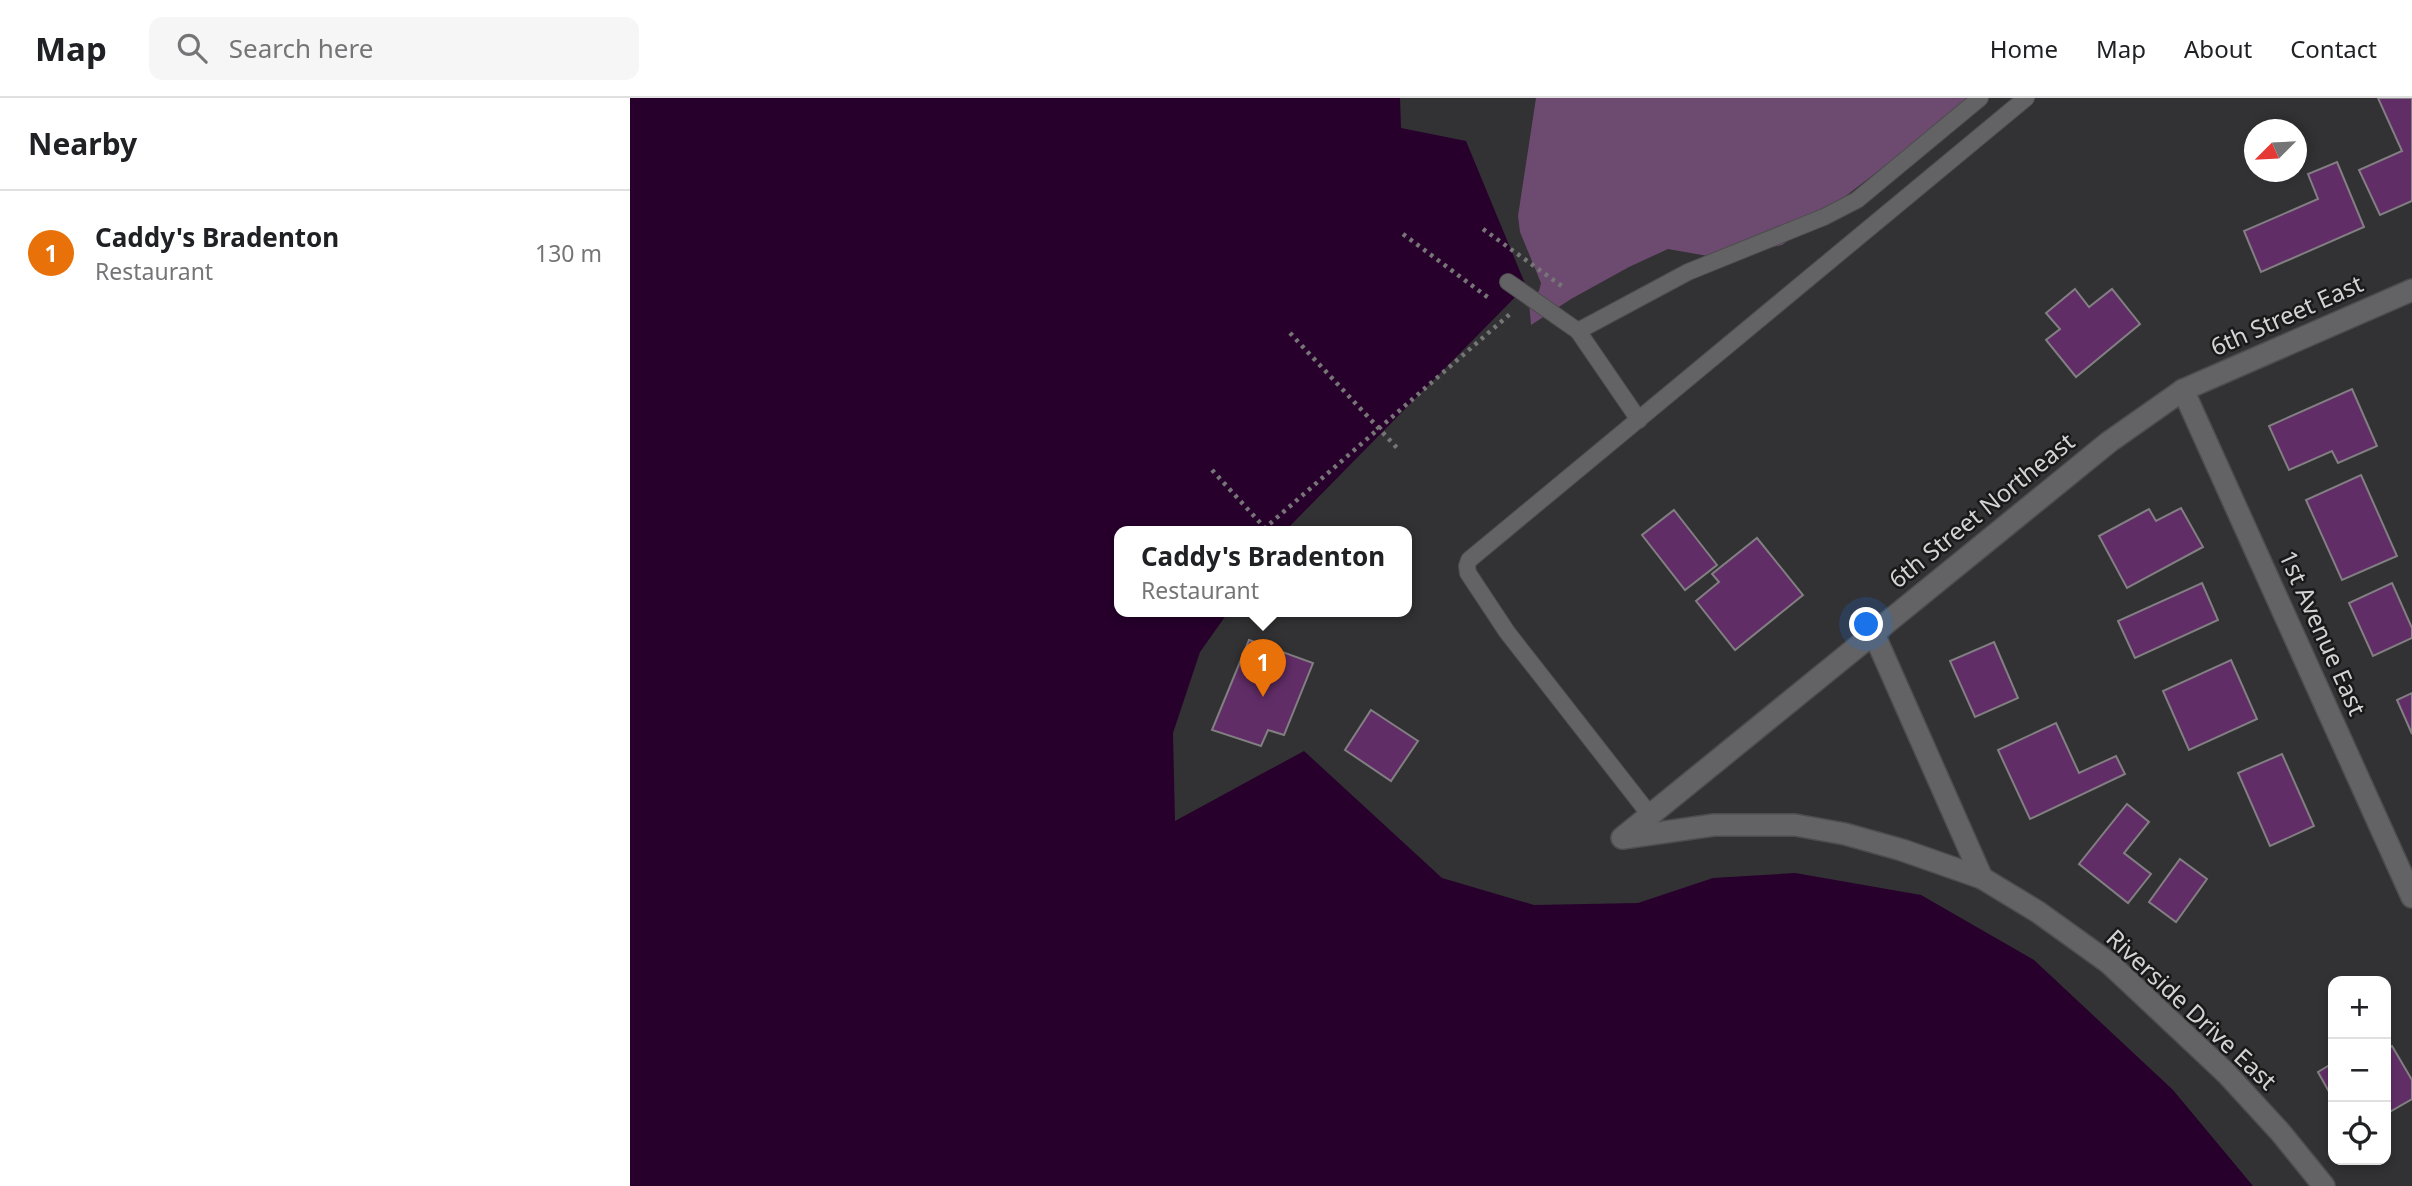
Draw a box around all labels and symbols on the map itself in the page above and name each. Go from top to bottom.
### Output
north arrow [2244,119,2307,182]
street label: 6th Street East [2205,266,2368,363]
street label: 6th Street Northeast [1881,424,2081,595]
street label: 1st Avenue East [2272,545,2375,721]
your location [1849,607,1883,641]
pin: 1 [1240,639,1286,697]
street label: Riverside Drive East [2100,921,2285,1097]

